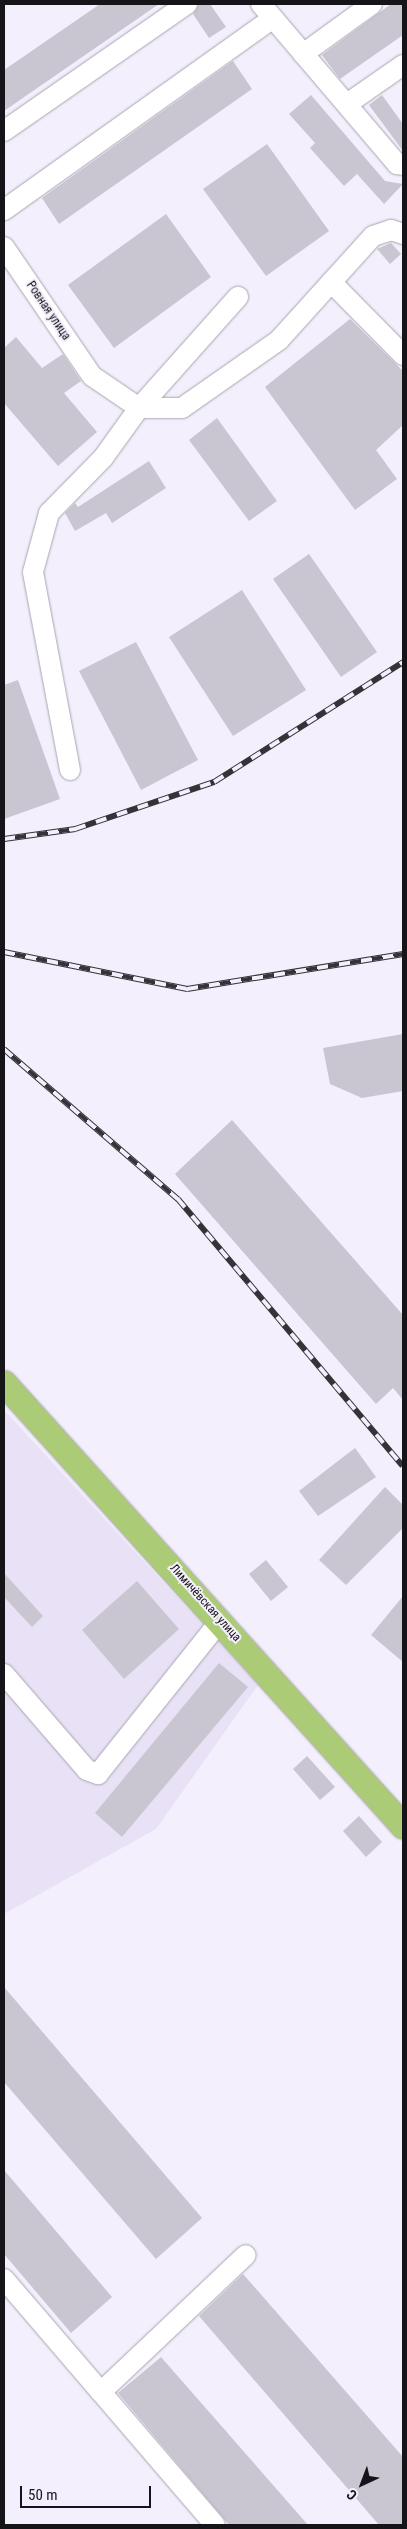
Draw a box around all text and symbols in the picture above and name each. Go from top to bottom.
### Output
street label: Ровная улица [23,279,73,343]
street label: Лимичёвская улица [166,1561,244,1645]
north arrow [337,2459,387,2509]
scale bar [22,2476,154,2508]
text: 50 m [28,2486,58,2504]
text: С [343,2486,360,2504]

